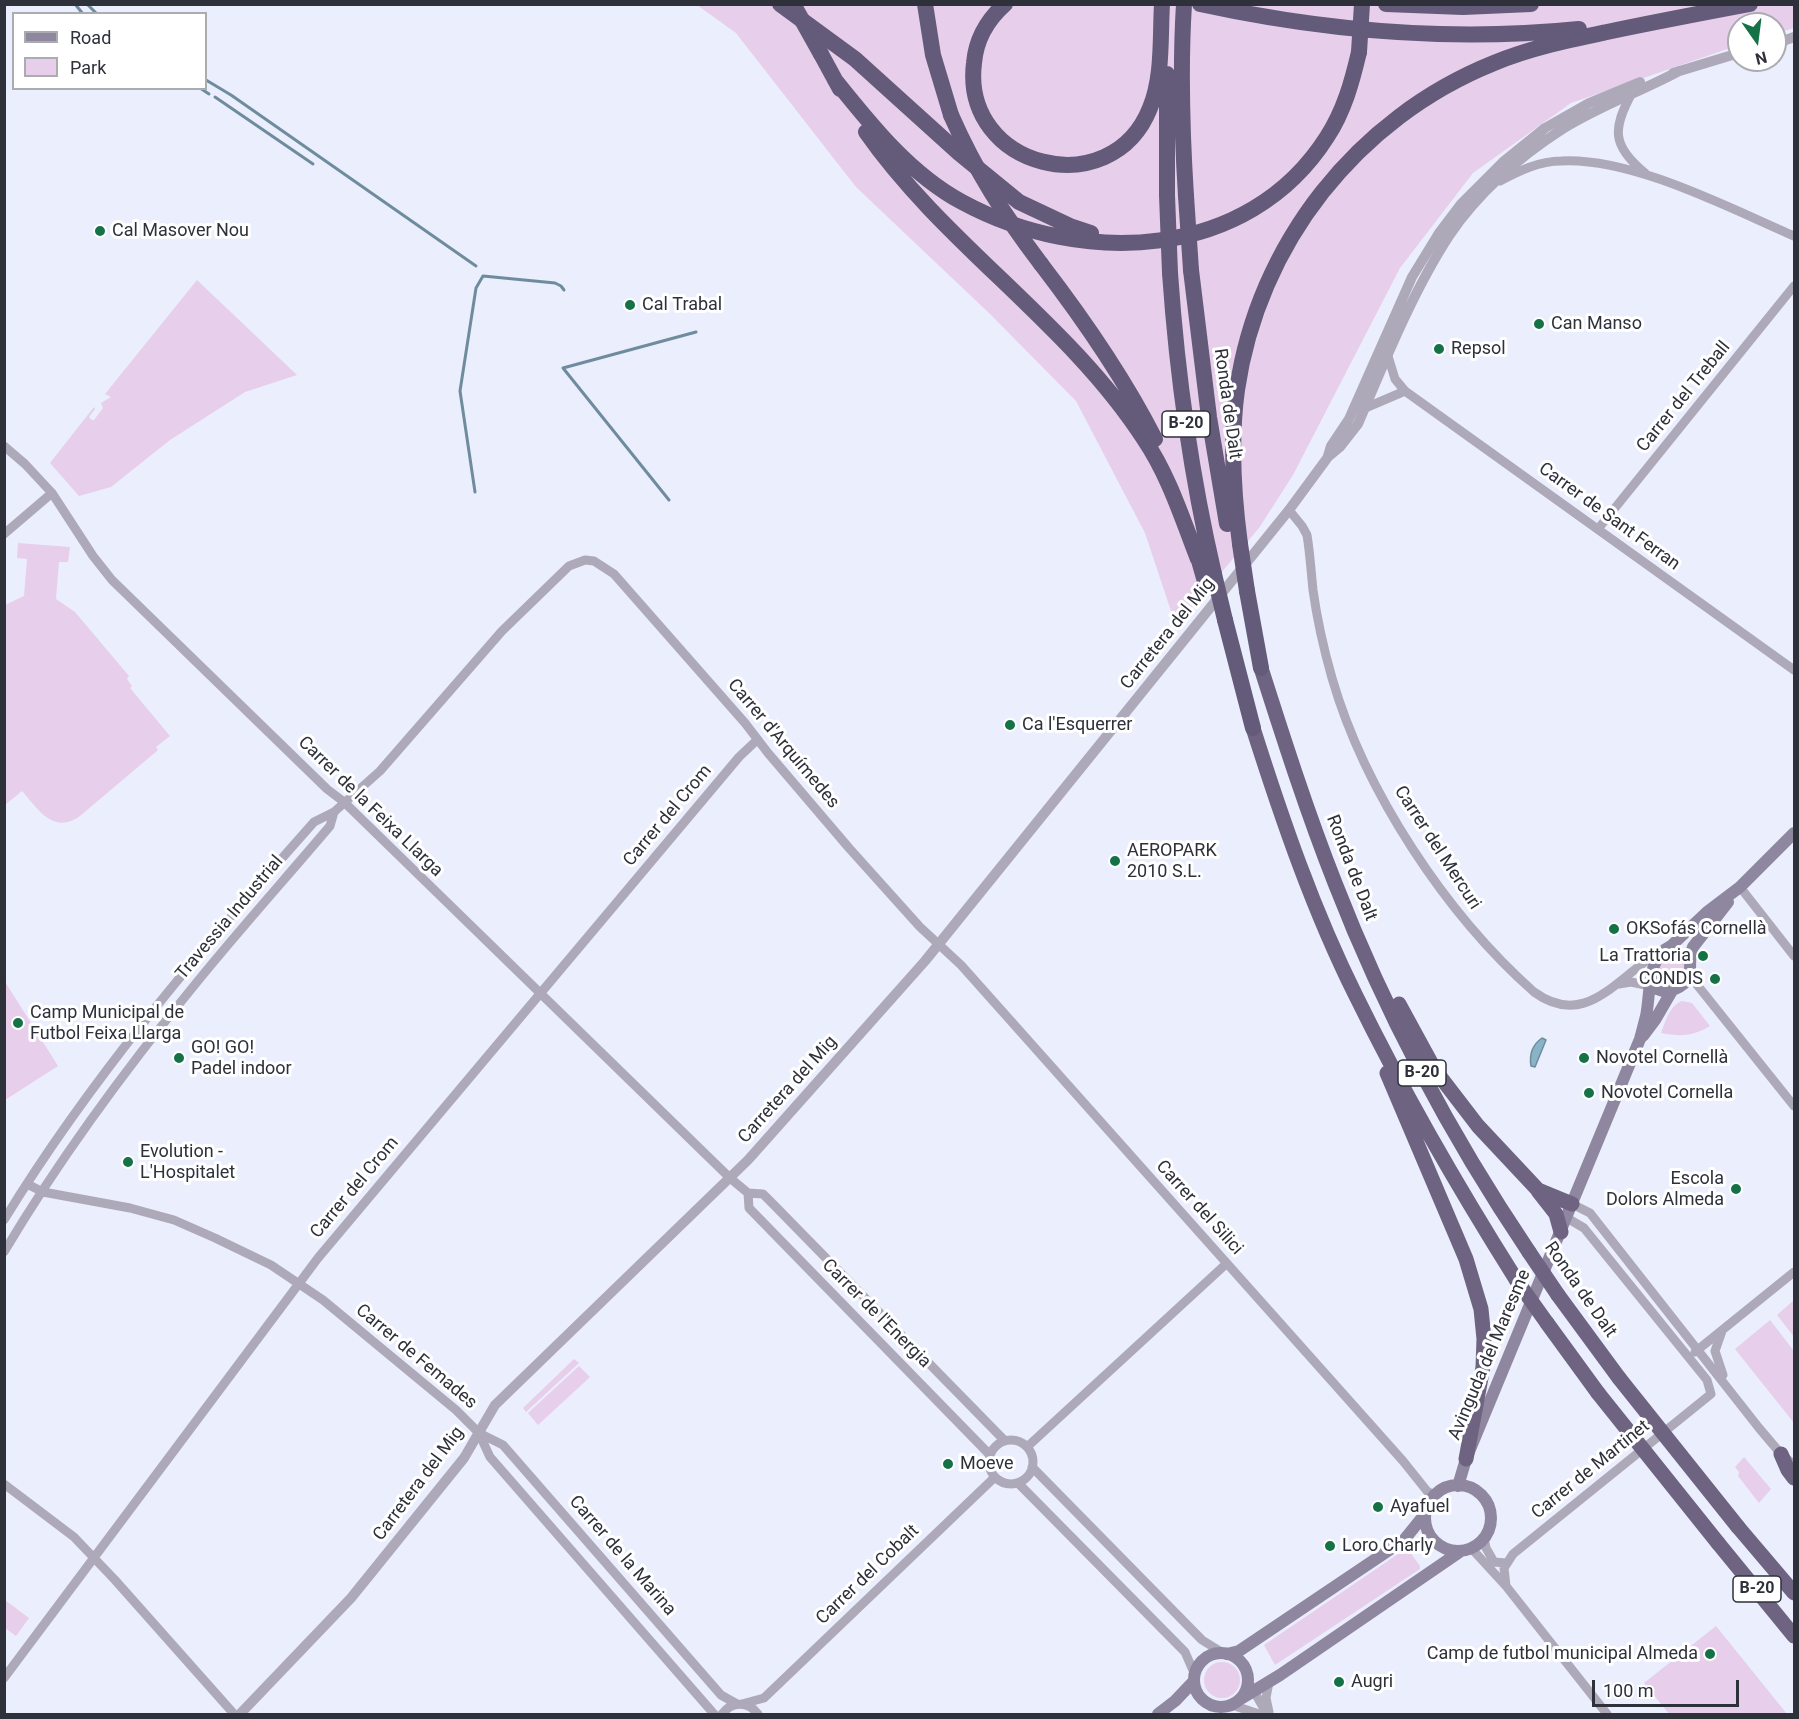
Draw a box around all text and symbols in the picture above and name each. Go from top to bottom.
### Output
legend [12,12,207,90]
north arrow [1727,12,1787,72]
text: Road [70,27,111,48]
text: N [1753,47,1769,69]
text: Park [70,57,106,78]
place label: Cal Masover Nou [112,220,249,242]
marker: Cal Masover Nou [93,224,107,238]
place label: Cal Trabal [642,294,722,316]
marker: Cal Trabal [623,298,637,312]
place label: Can Manso [1551,313,1642,335]
marker: Can Manso [1532,317,1546,331]
street label: Carrer del Treball [1633,337,1735,457]
place label: Repsol [1451,338,1506,360]
marker: Repsol [1432,342,1446,356]
street label: Ronda de Dalt [1209,347,1245,461]
road number: B-20 [1162,411,1210,437]
street label: Carrer de Sant Ferran [1534,458,1684,576]
street label: Carretera del Mig [1116,574,1220,694]
street label: Carrer d'Arquímedes [723,675,843,813]
place label: Ca l'Esquerrer [1022,714,1132,736]
marker: Ca l'Esquerrer [1003,718,1017,732]
street label: Carrer de la Feixa Llarga [293,732,447,882]
street label: Carrer del Crom [619,761,717,871]
street label: Carrer del Mercuri [1389,782,1485,914]
street label: Ronda de Dalt [1321,812,1381,924]
place label: AEROPARK 2010 S.L. [1127,840,1217,882]
street label: Travessia Industrial [172,851,288,985]
marker: AEROPARK 2010 S.L. [1108,854,1122,868]
place label: OKSofás Cornellà [1626,918,1767,940]
marker: OKSofás Cornellà [1607,922,1621,936]
place label: La Trattoria [1599,945,1691,967]
marker: La Trattoria [1696,949,1710,963]
place label: CONDIS [1639,968,1703,990]
marker: CONDIS [1708,972,1722,986]
place label: Camp Municipal de Futbol Feixa Llarga [30,1002,184,1044]
marker: Camp Municipal de Futbol Feixa Llarga [11,1016,25,1030]
street label: Carretera del Mig [734,1032,842,1148]
place label: GO! GO! Padel indoor [191,1037,292,1080]
place label: Novotel Cornellà [1596,1047,1728,1069]
marker: GO! GO! Padel indoor [172,1051,186,1065]
marker: Novotel Cornellà [1577,1051,1591,1065]
road number: B-20 [1398,1060,1446,1086]
place label: Novotel Cornella [1601,1082,1733,1104]
marker: Novotel Cornella [1582,1086,1596,1100]
street label: Carrer del Crom [306,1133,404,1243]
place label: Evolution - L'Hospitalet [140,1141,235,1184]
marker: Evolution - L'Hospitalet [121,1155,135,1169]
street label: Carrer del Silici [1151,1156,1247,1260]
place label: Escola Dolors Almeda [1606,1168,1724,1210]
marker: Escola Dolors Almeda [1729,1182,1743,1196]
street label: Ronda de Dalt [1539,1238,1621,1342]
street label: Carrer de l'Energia [817,1255,935,1373]
street label: Avinguda del Maresme [1444,1267,1536,1443]
street label: Carrer de Femades [351,1300,481,1414]
street label: Carrer de Martinet [1528,1416,1654,1524]
street label: Carretera del Mig [369,1423,469,1545]
place label: Moeve [960,1453,1014,1475]
marker: Moeve [941,1457,955,1471]
street label: Carrer de la Marina [564,1491,680,1621]
place label: Ayafuel [1390,1496,1450,1518]
marker: Ayafuel [1371,1500,1385,1514]
street label: Carrer del Cobalt [812,1521,924,1629]
place label: Loro Charly [1342,1535,1433,1557]
marker: Loro Charly [1323,1539,1337,1553]
road number: B-20 [1733,1576,1781,1602]
place label: Camp de futbol municipal Almeda [1427,1643,1698,1665]
marker: Camp de futbol municipal Almeda [1703,1647,1717,1661]
scale bar [1595,1668,1742,1706]
place label: Augri [1351,1671,1393,1693]
marker: Augri [1332,1675,1346,1689]
text: 100 m [1603,1680,1654,1701]

